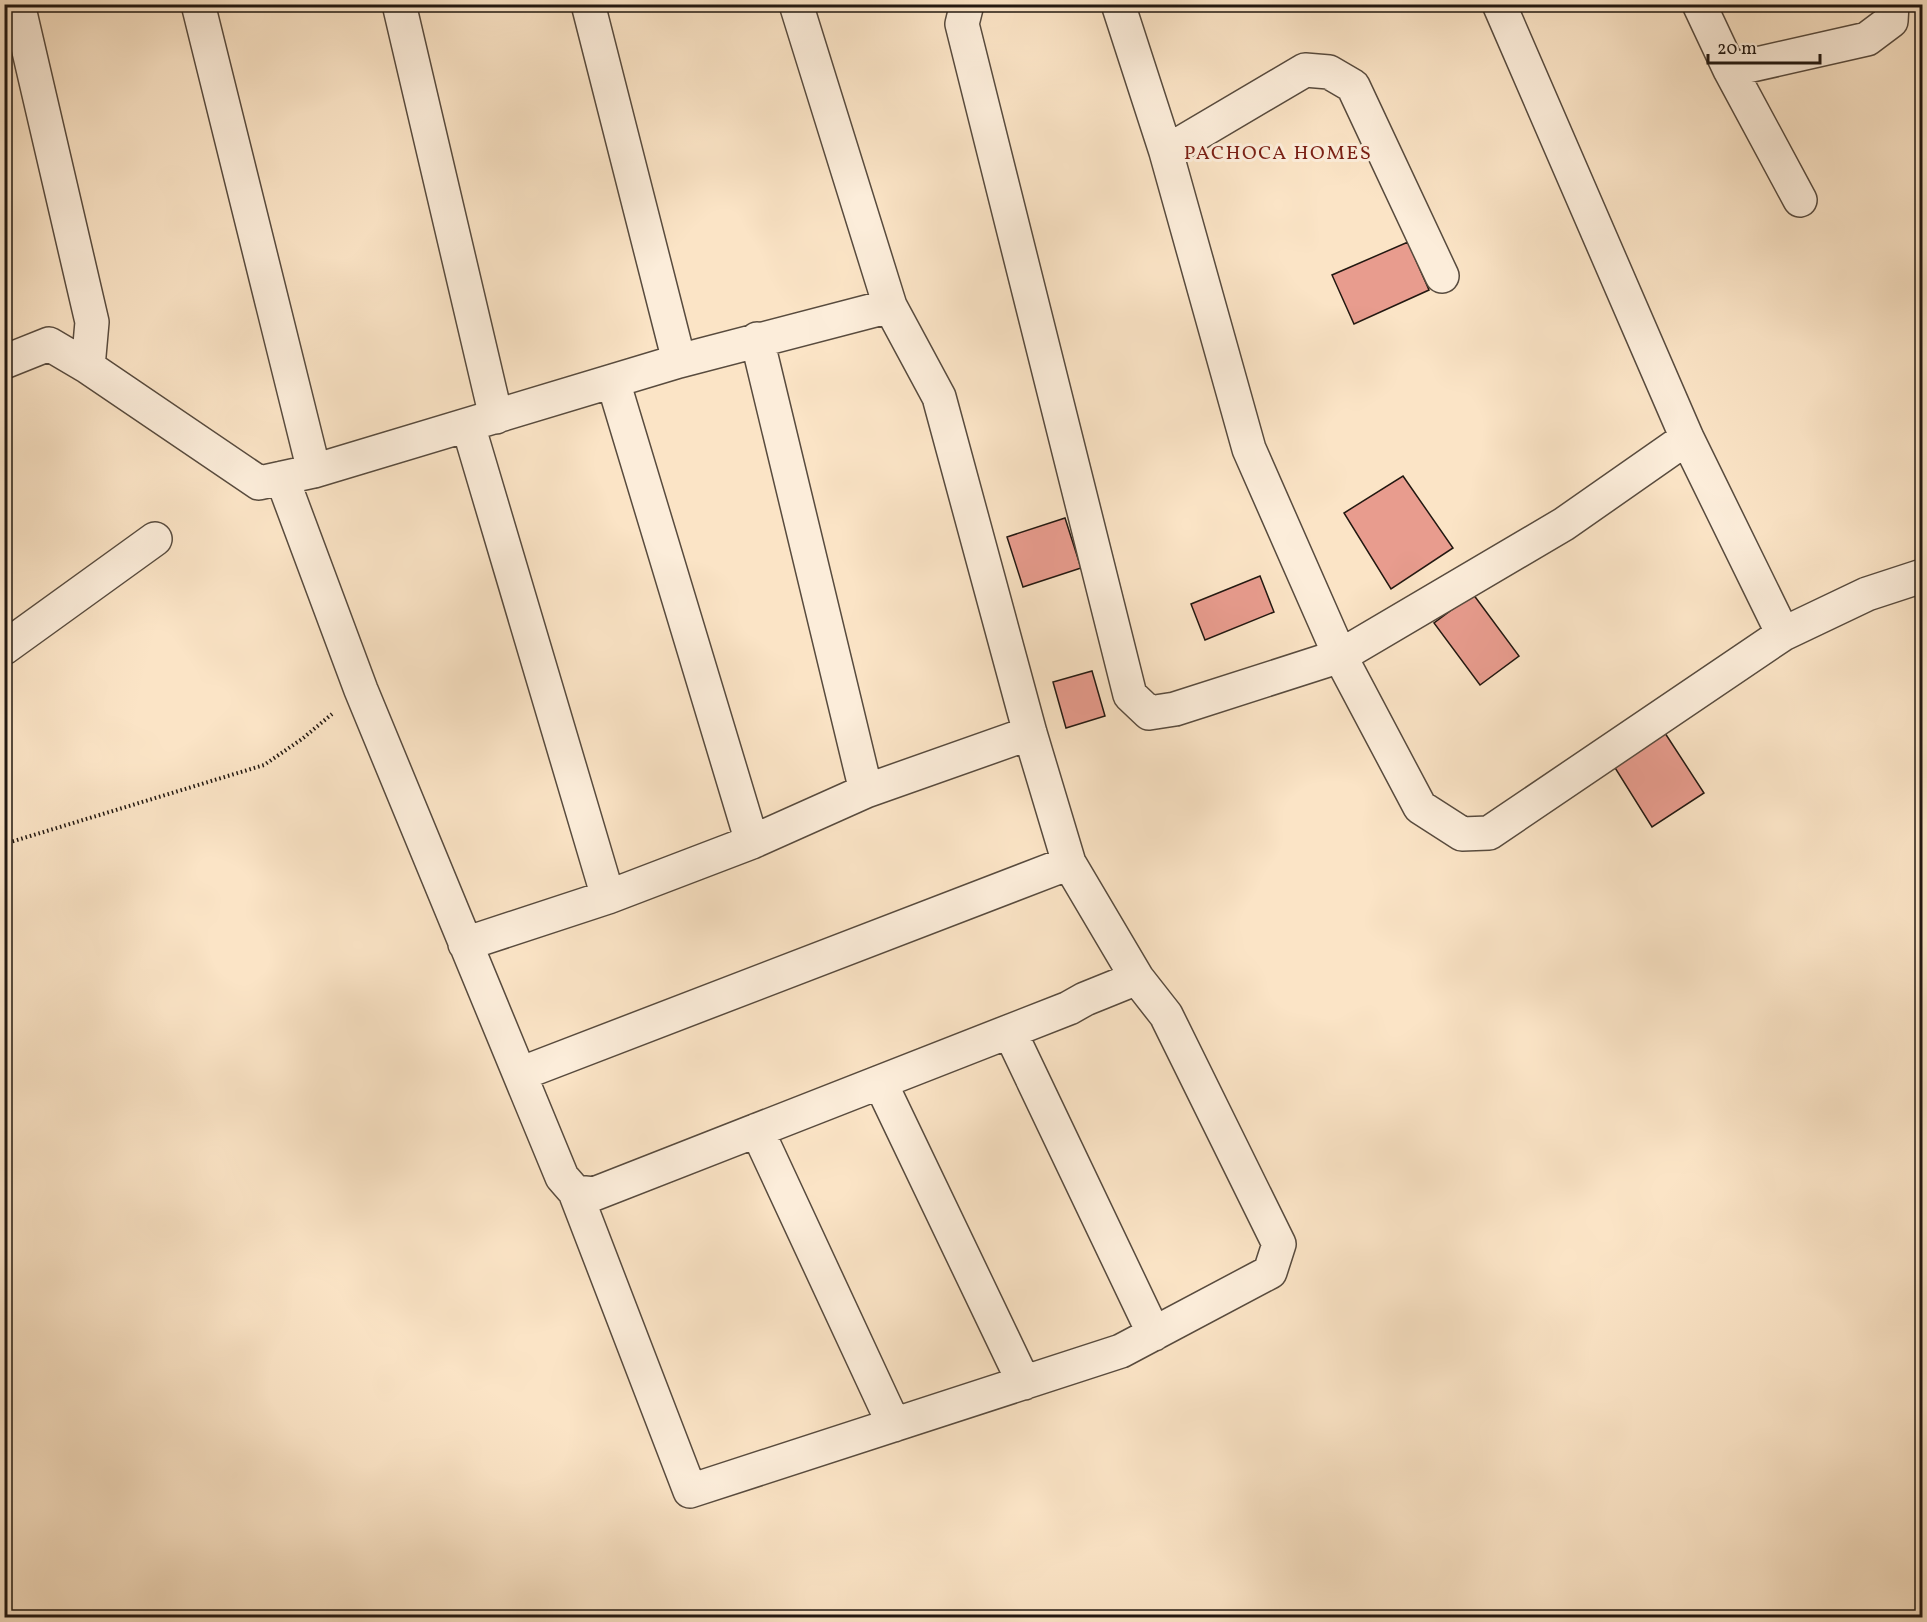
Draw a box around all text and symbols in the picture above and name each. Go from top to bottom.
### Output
scale bar [1708,27,1820,65]
text: 20 m [1717,37,1757,62]
district label: PACHOCA HOMES [1184,140,1372,168]

